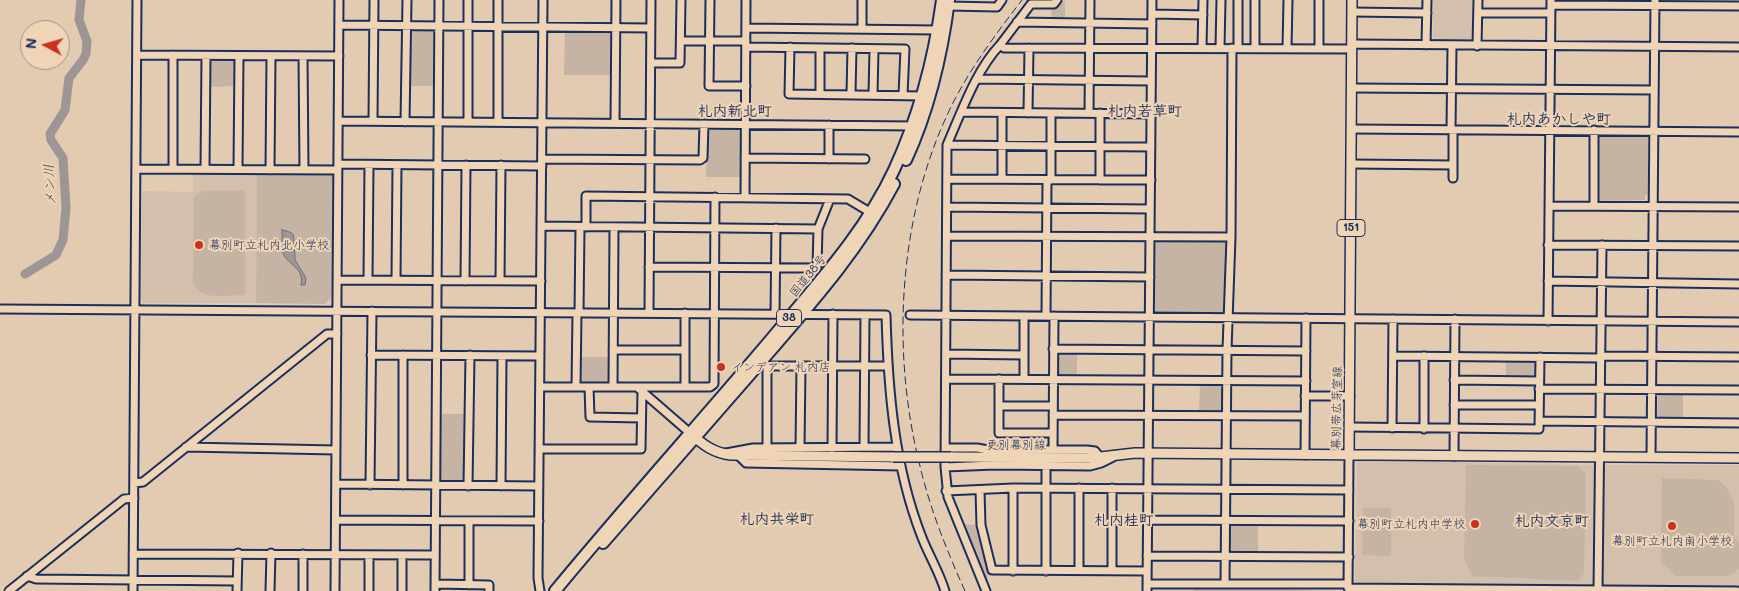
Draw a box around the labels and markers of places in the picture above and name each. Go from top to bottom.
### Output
place label: 幕別町立札内北小学校 [209,238,329,252]
marker: 幕別町立札内北小学校 [193,239,205,251]
place label: インデアン 札内店 [731,360,831,374]
marker: インデアン 札内店 [715,361,727,373]
place label: 幕別町立札内中学校 [1357,517,1465,531]
marker: 幕別町立札内中学校 [1469,518,1481,530]
marker: 幕別町立札内南小学校 [1666,520,1678,532]
place label: 幕別町立札内南小学校 [1612,534,1732,548]

